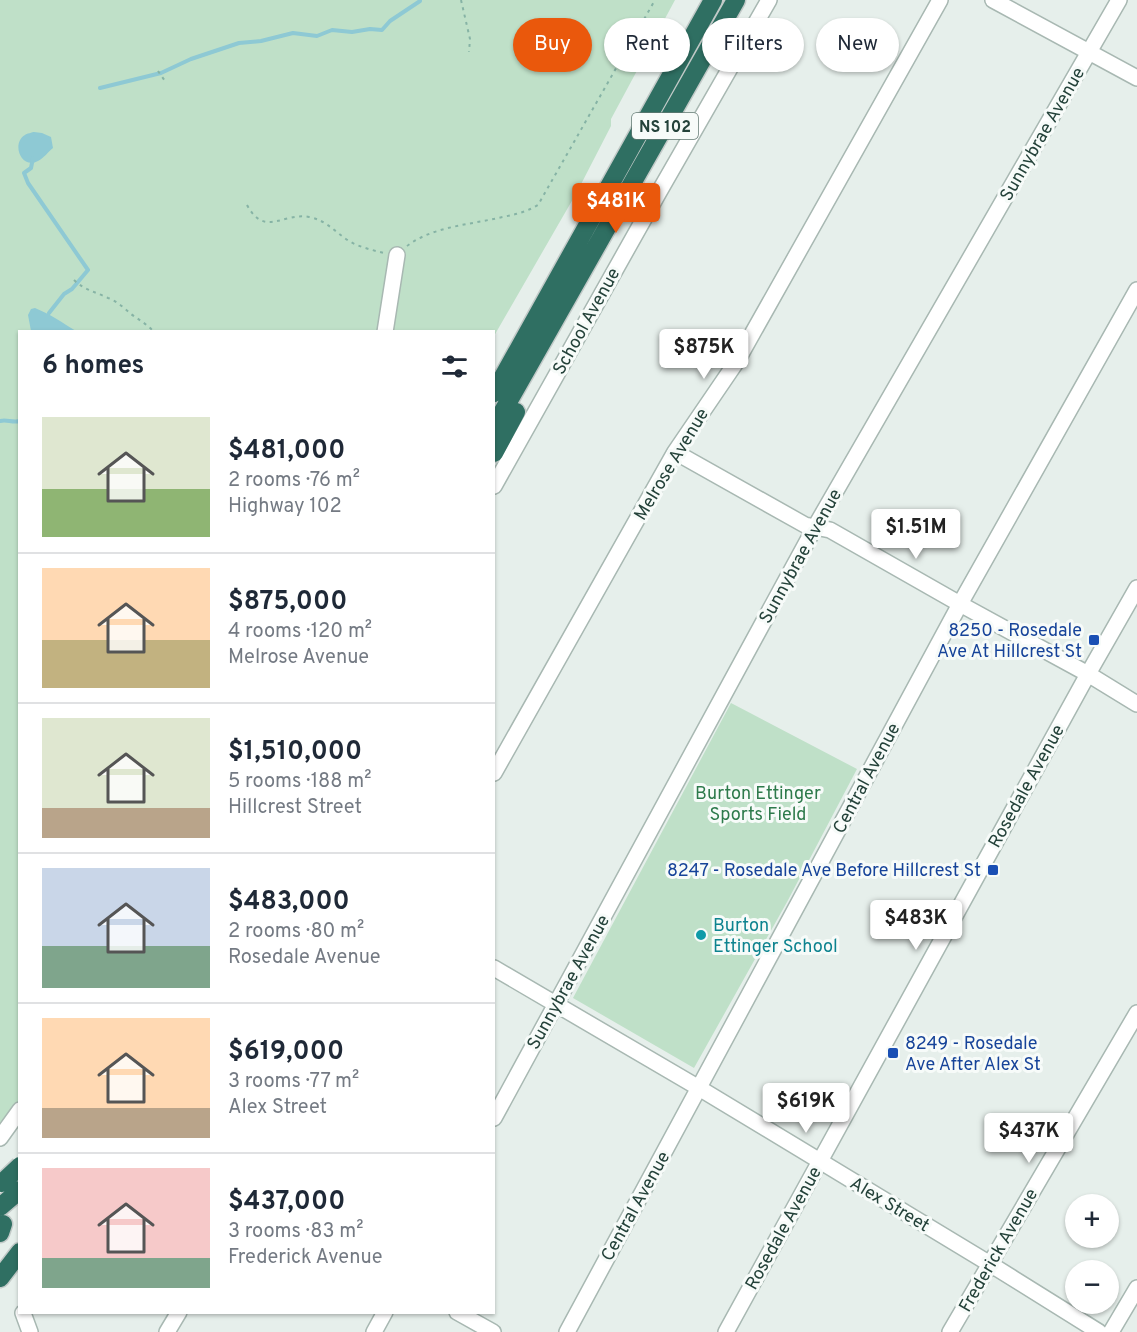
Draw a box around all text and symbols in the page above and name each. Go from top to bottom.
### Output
chip: Buy [513,18,592,72]
chip: Rent [604,18,690,72]
chip: Filters [702,18,804,72]
chip: New [816,18,899,72]
street label: Sunnybrae Avenue [996,64,1091,206]
road number: NS 102 [632,113,698,139]
pin: $481K [574,183,658,234]
text: $481K [586,189,646,215]
street label: School Avenue [548,264,626,379]
pin: $875K [662,329,746,380]
text: $875K [673,335,735,361]
text: 6 homes [42,350,144,383]
icon: filters [438,350,471,383]
street label: Melrose Avenue [630,404,715,525]
text: $481,000 [228,435,345,468]
icon: home [90,441,162,513]
text: 2 rooms · 76 m² [228,468,360,494]
street label: Sunnybrae Avenue [755,485,848,628]
text: Highway 102 [228,494,342,520]
pin: $1.51M [867,509,965,560]
text: $1.51M [885,515,947,541]
text: $875,000 [228,586,347,619]
icon: home [90,592,162,664]
text: 4 rooms · 120 m² [228,619,372,645]
place label: 8250 - Rosedale Ave At Hillcrest St [937,620,1082,664]
marker: 8250 - Rosedale Ave At Hillcrest St [1087,633,1101,647]
text: Melrose Avenue [228,645,369,671]
street label: Central Avenue [829,719,906,838]
street label: Rosedale Avenue [984,721,1071,852]
text: $1,510,000 [228,736,362,769]
icon: home [90,742,162,814]
text: 5 rooms · 188 m² [228,769,371,795]
park label: Burton Ettinger Sports Field [695,783,821,827]
text: Hillcrest Street [228,795,362,821]
place label: 8247 - Rosedale Ave Before Hillcrest St [667,860,981,883]
marker: 8247 - Rosedale Ave Before Hillcrest St [986,863,1000,877]
text: $483,000 [228,886,350,919]
icon: home [90,892,162,964]
pin: $483K [874,900,958,951]
text: $483K [884,906,948,932]
street label: Sunnybrae Avenue [523,911,616,1054]
place label: Burton Ettinger School [713,915,838,959]
text: 2 rooms · 80 m² [228,919,364,945]
marker: Burton Ettinger School [694,928,708,942]
text: Rosedale Avenue [228,945,381,971]
place label: 8249 - Rosedale Ave After Alex St [905,1033,1041,1077]
text: $619,000 [228,1036,344,1069]
icon: home [90,1042,162,1114]
marker: 8249 - Rosedale Ave After Alex St [886,1046,900,1060]
text: 3 rooms · 77 m² [228,1069,359,1095]
pin: $619K [764,1083,848,1134]
text: $619K [777,1089,835,1115]
text: Alex Street [228,1095,327,1121]
pin: $437K [987,1113,1071,1164]
text: $437K [998,1119,1060,1145]
street label: Central Avenue [597,1148,676,1266]
street label: Rosedale Avenue [741,1163,828,1294]
street label: Alex Street [845,1172,933,1238]
street label: Frederick Avenue [955,1185,1044,1317]
text: $437,000 [228,1186,345,1219]
icon: home [90,1192,162,1264]
map controls [1065,1194,1119,1314]
button: + [1065,1194,1119,1248]
text: 3 rooms · 83 m² [228,1219,363,1245]
text: Frederick Avenue [228,1245,382,1271]
button: − [1065,1260,1119,1314]

